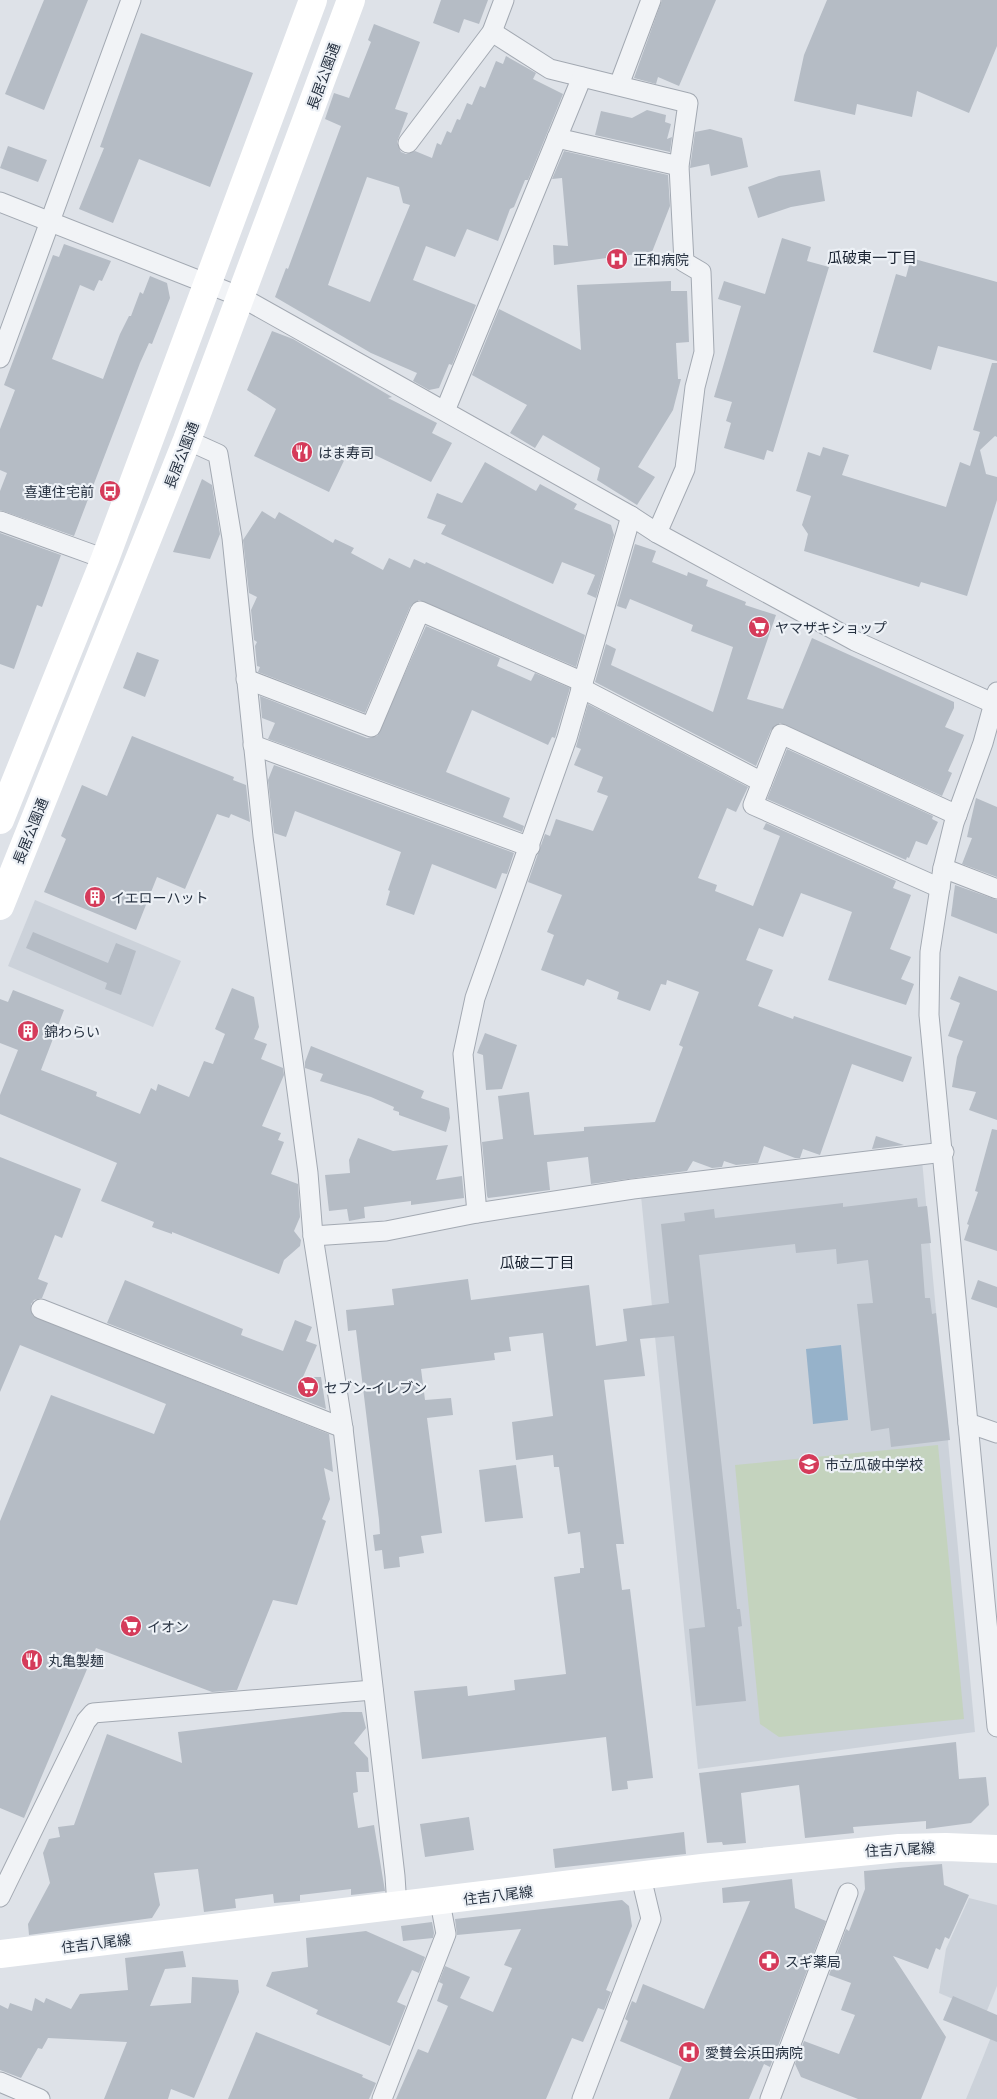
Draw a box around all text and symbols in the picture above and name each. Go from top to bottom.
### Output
street label: 長居公園通 [303,40,343,112]
hospital icon: 正和病院 [605,247,629,271]
district label: 瓜破東一丁目 [827,248,917,266]
place label: 正和病院 [633,251,689,268]
street label: 長居公園通 [161,419,201,491]
restaurant icon: はま寿司 [290,440,314,464]
place label: はま寿司 [318,444,374,461]
bus stop icon: 喜連住宅前 [98,479,122,503]
place label: 喜連住宅前 [24,483,94,500]
supermarket icon: ヤマザキショップ [747,615,771,639]
place label: ヤマザキショップ [775,619,887,636]
street label: 長居公園通 [9,795,51,867]
building icon: イエローハット [83,885,107,909]
place label: イエローハット [111,889,209,906]
building icon: 錦わらい [16,1019,40,1043]
place label: 錦わらい [44,1023,100,1040]
district label: 瓜破二丁目 [499,1253,575,1271]
supermarket icon: セブン-イレブン [296,1375,320,1399]
place label: セブン-イレブン [324,1379,427,1396]
school or university icon: 市立瓜破中学校 [797,1452,821,1476]
place label: 市立瓜破中学校 [825,1456,923,1473]
supermarket icon: イオン [119,1614,143,1638]
place label: イオン [147,1618,189,1635]
restaurant icon: 丸亀製麺 [20,1648,44,1672]
place label: 丸亀製麺 [48,1652,104,1669]
street label: 住吉八尾線 [865,1839,935,1859]
street label: 住吉八尾線 [462,1882,534,1908]
street label: 住吉八尾線 [60,1930,132,1956]
pharmacy icon: スギ薬局 [757,1949,781,1973]
place label: スギ薬局 [785,1953,841,1970]
hospital icon: 愛賛会浜田病院 [677,2040,701,2064]
place label: 愛賛会浜田病院 [705,2044,803,2061]

